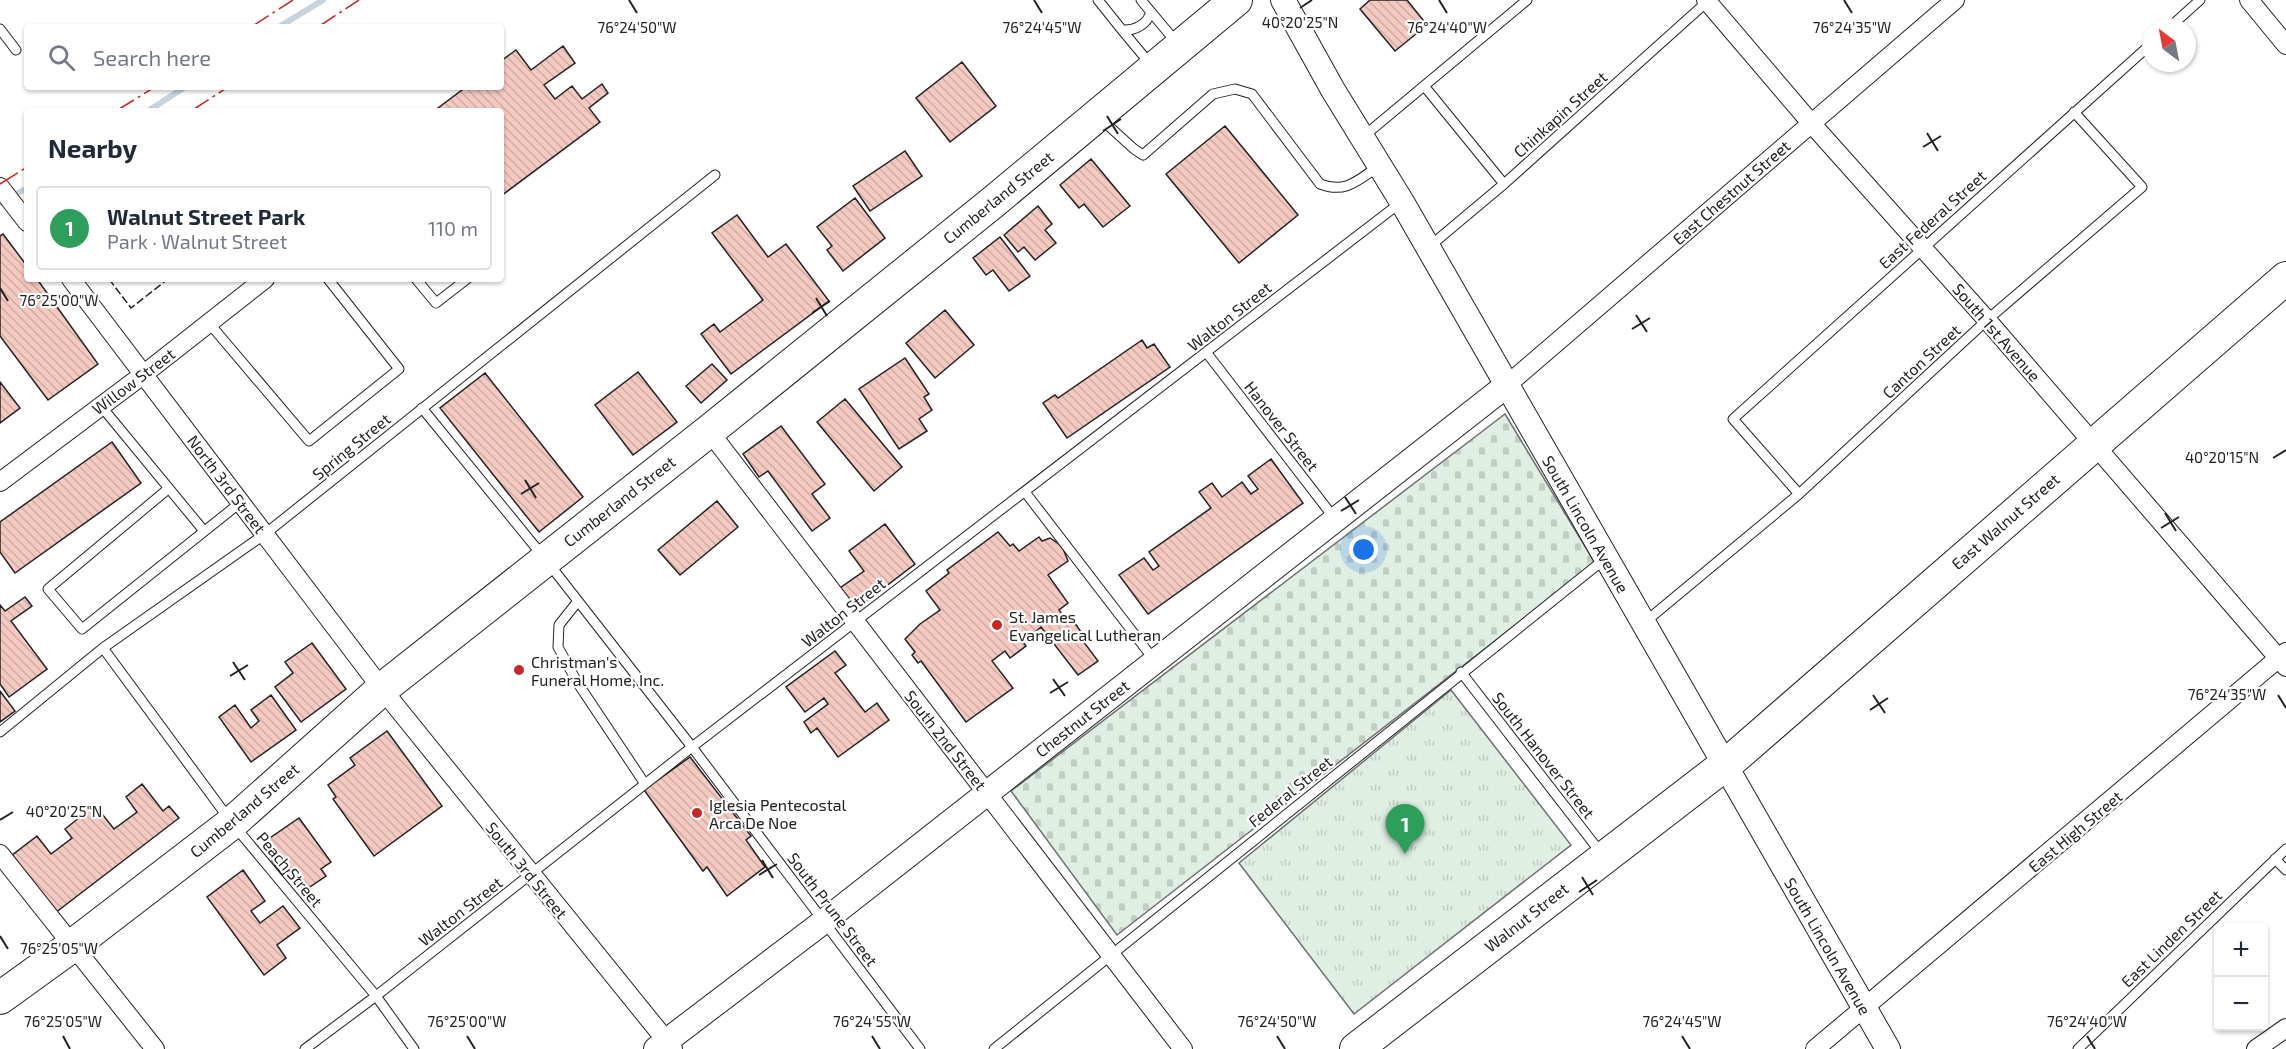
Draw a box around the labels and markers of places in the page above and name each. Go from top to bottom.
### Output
place label: St. James Evangelical Lutheran [1009,607,1161,644]
marker: St. James Evangelical Lutheran [990,618,1004,632]
place label: Christman's Funeral Home, Inc. [531,652,664,689]
marker: Christman's Funeral Home, Inc. [512,663,526,677]
place label: Iglesia Pentecostal Arca De Noe [709,795,847,832]
pin: 1 [1386,804,1424,854]
marker: Iglesia Pentecostal Arca De Noe [690,806,704,820]

